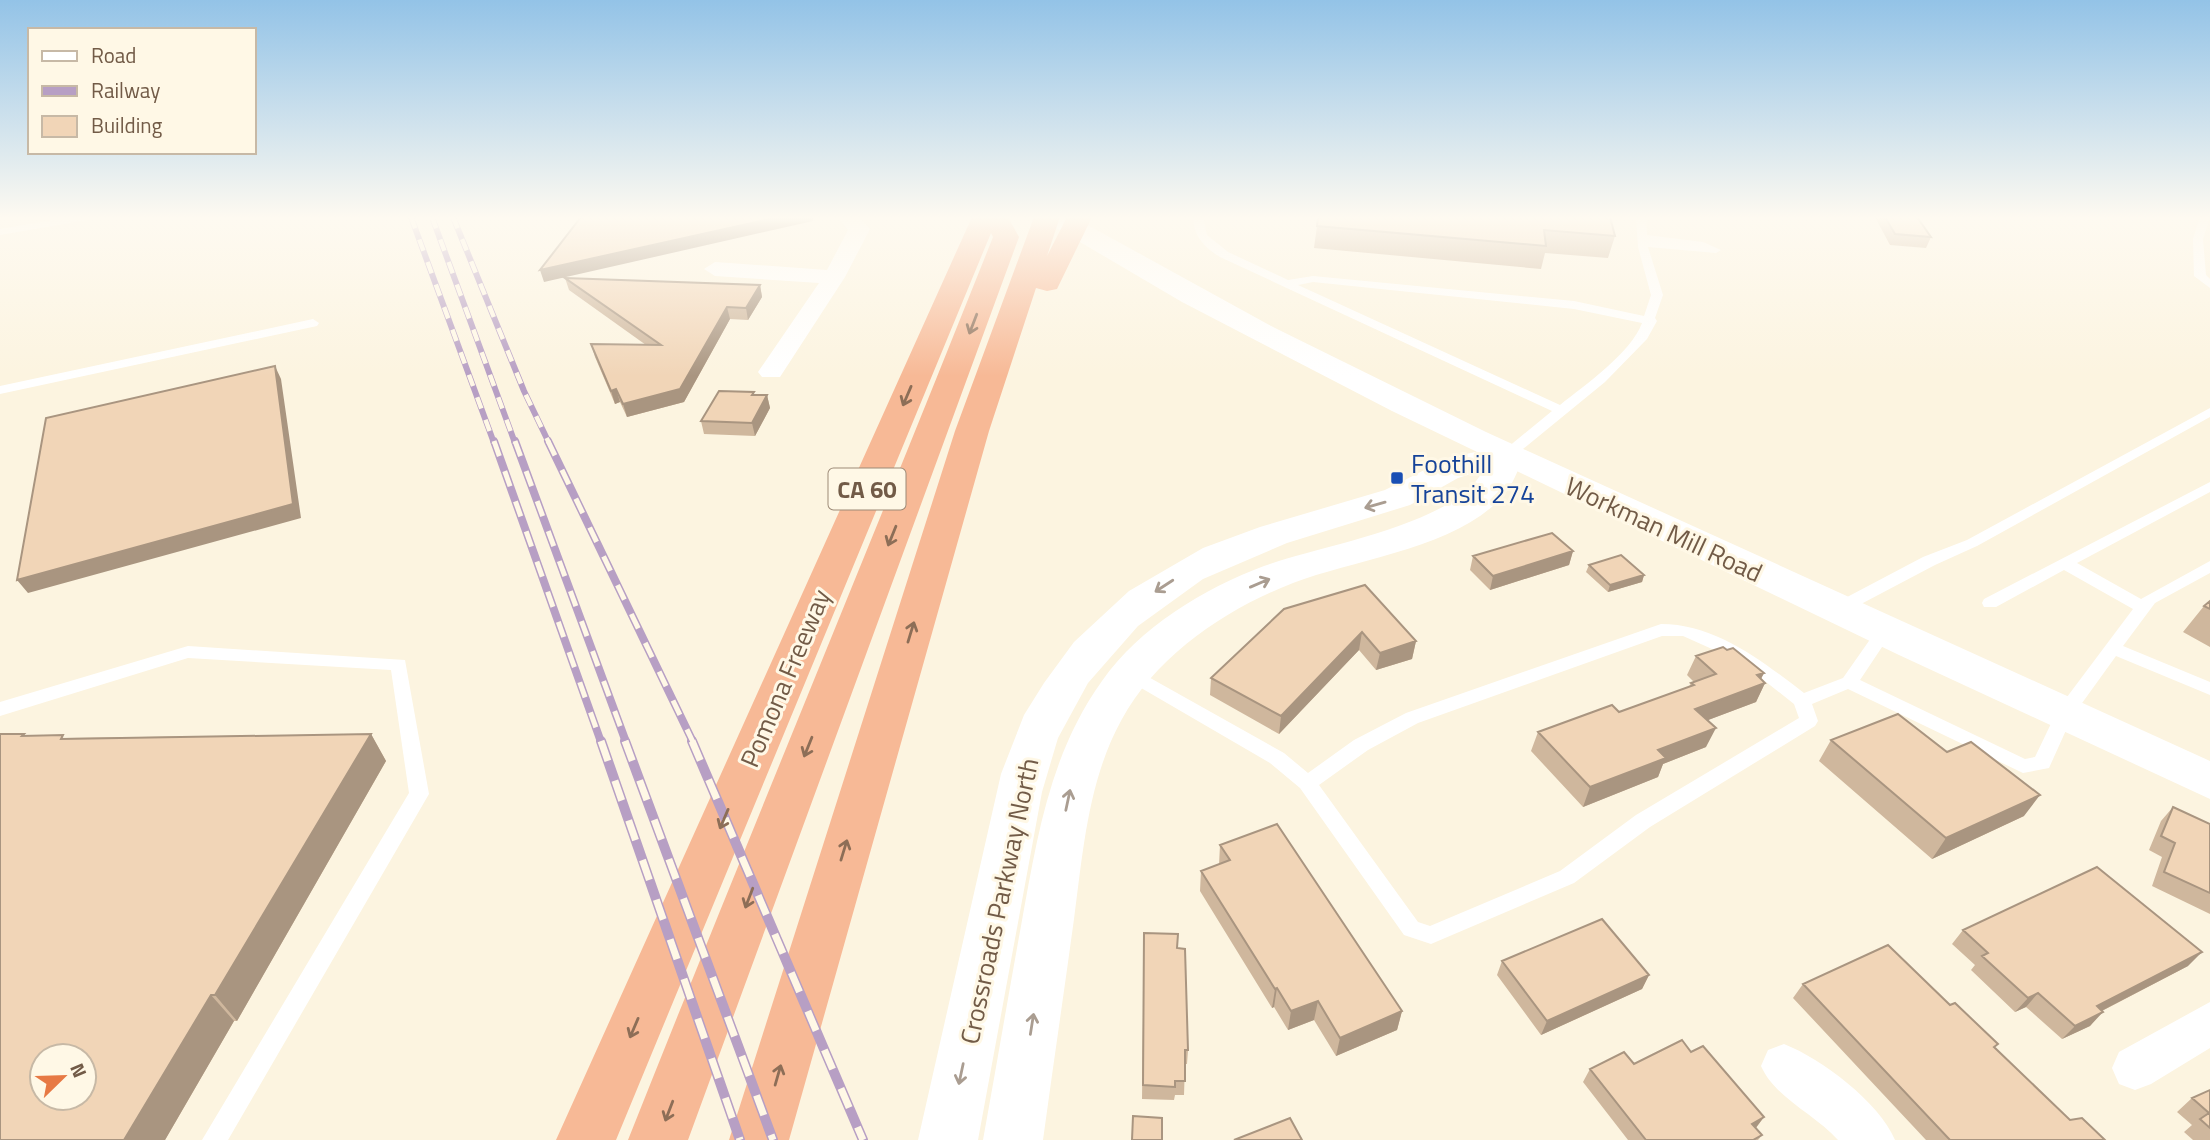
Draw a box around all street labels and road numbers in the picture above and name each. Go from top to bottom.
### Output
street label: Workman Mill Road [1559,466,1769,592]
road number: CA 60 [828,468,906,510]
street label: Pomona Freeway [730,583,840,773]
street label: Crossroads Parkway North [950,754,1048,1048]

